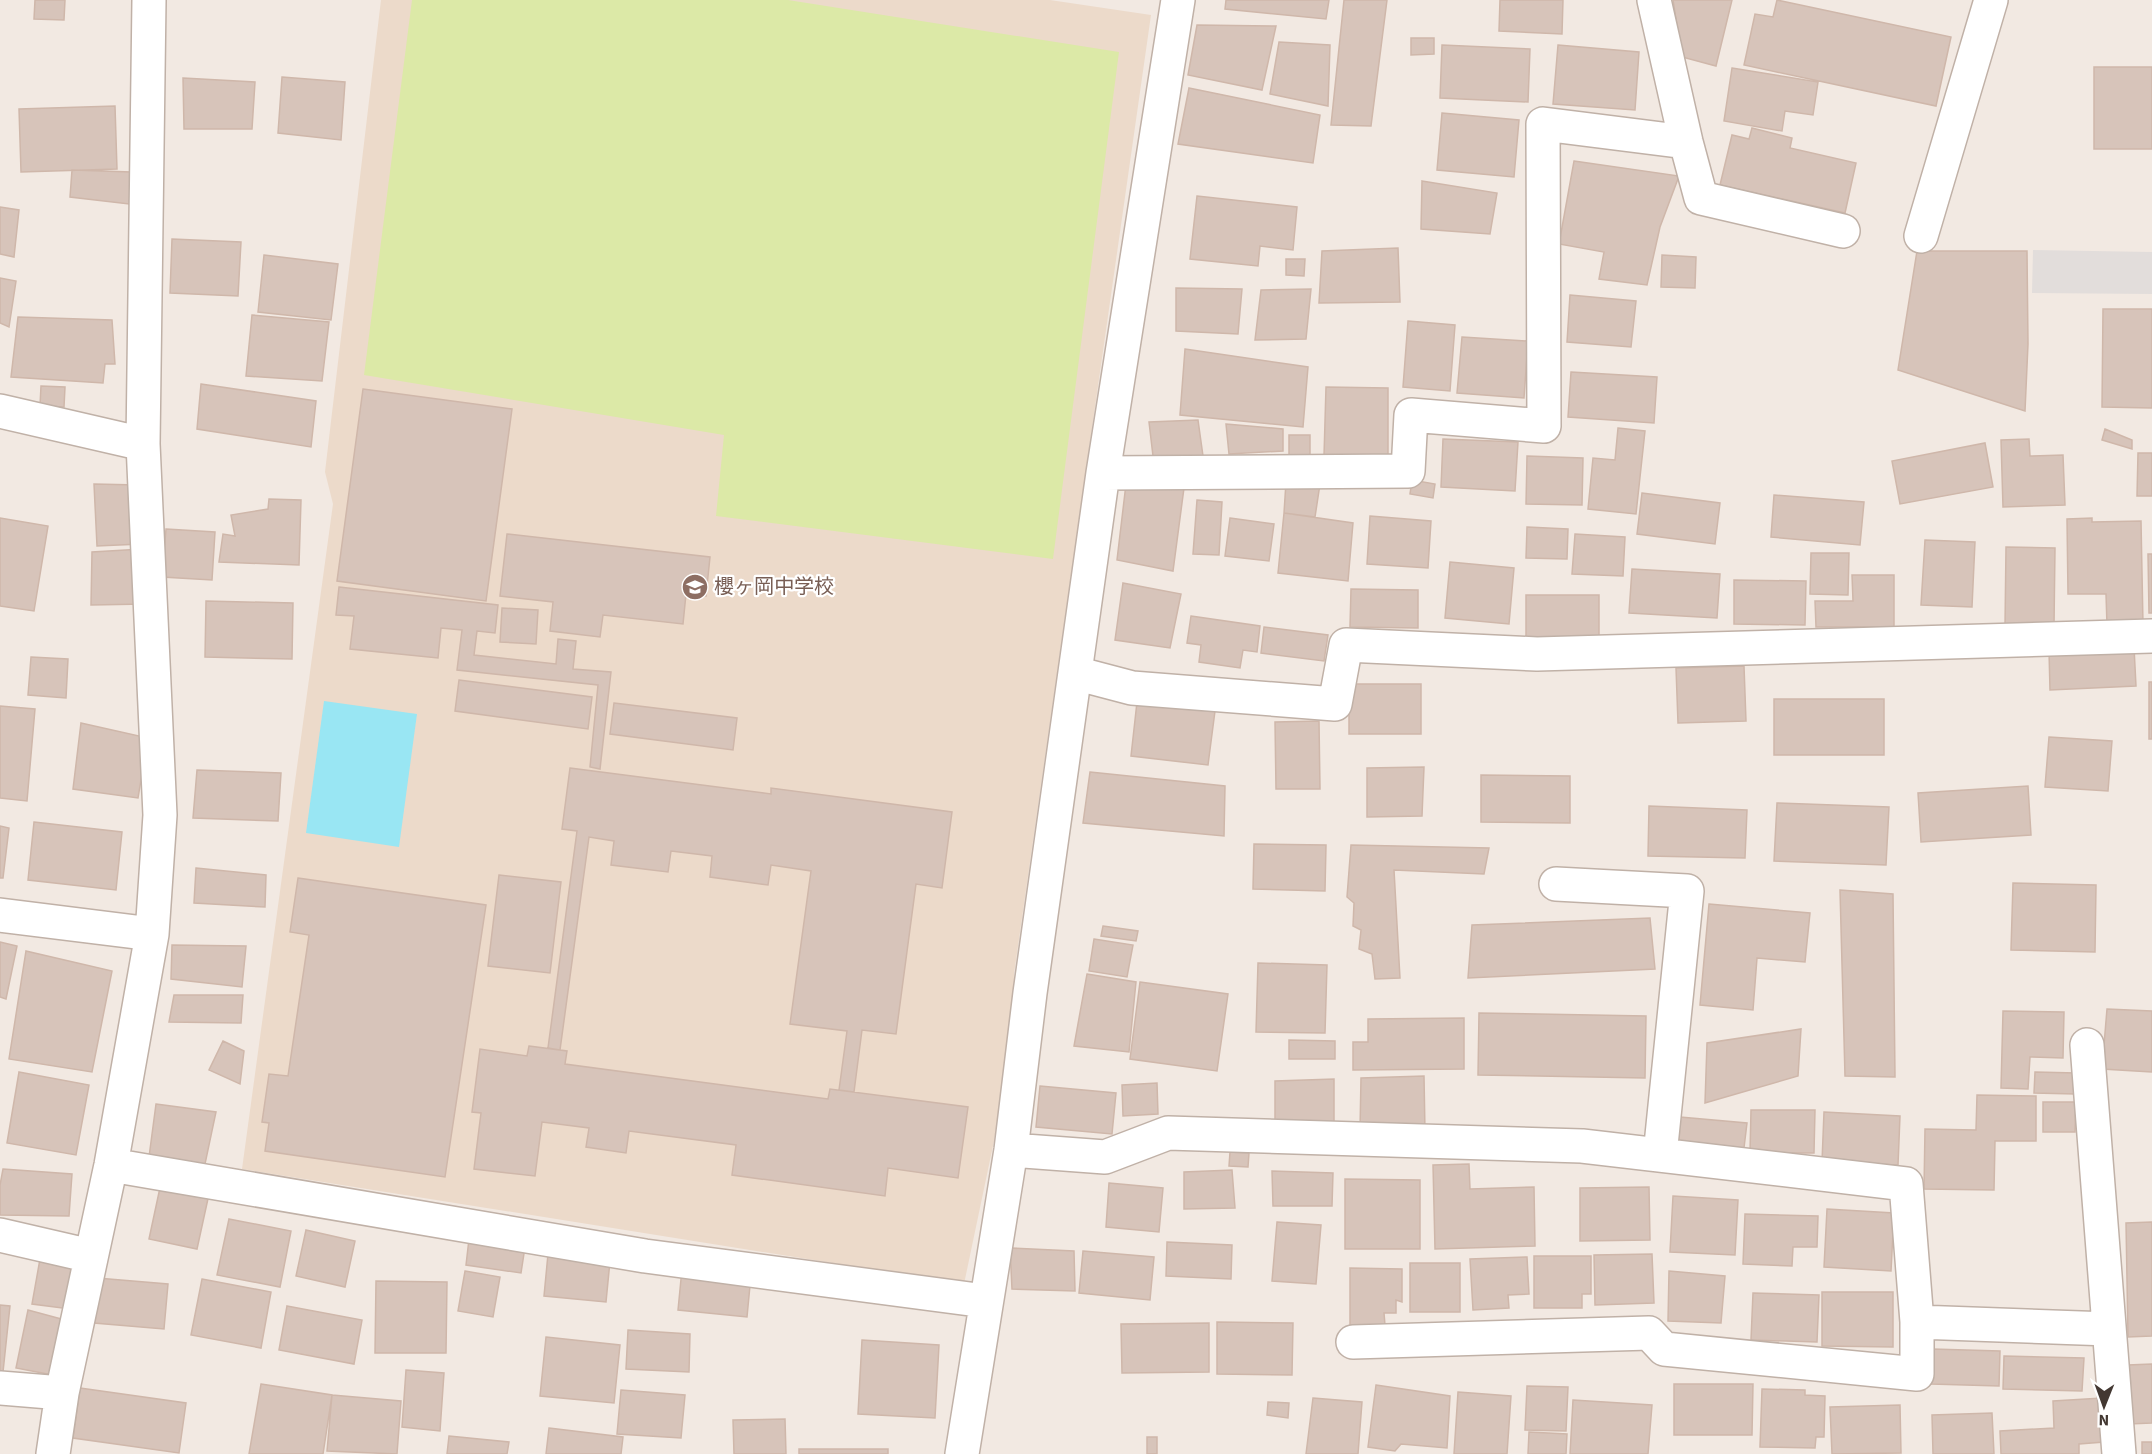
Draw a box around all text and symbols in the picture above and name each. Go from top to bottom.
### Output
school or university icon: 櫻ヶ岡中学校 [680,572,710,602]
place label: 櫻ヶ岡中学校 [714,573,834,601]
north arrow [2074,1376,2134,1436]
text: N [2098,1409,2109,1431]

